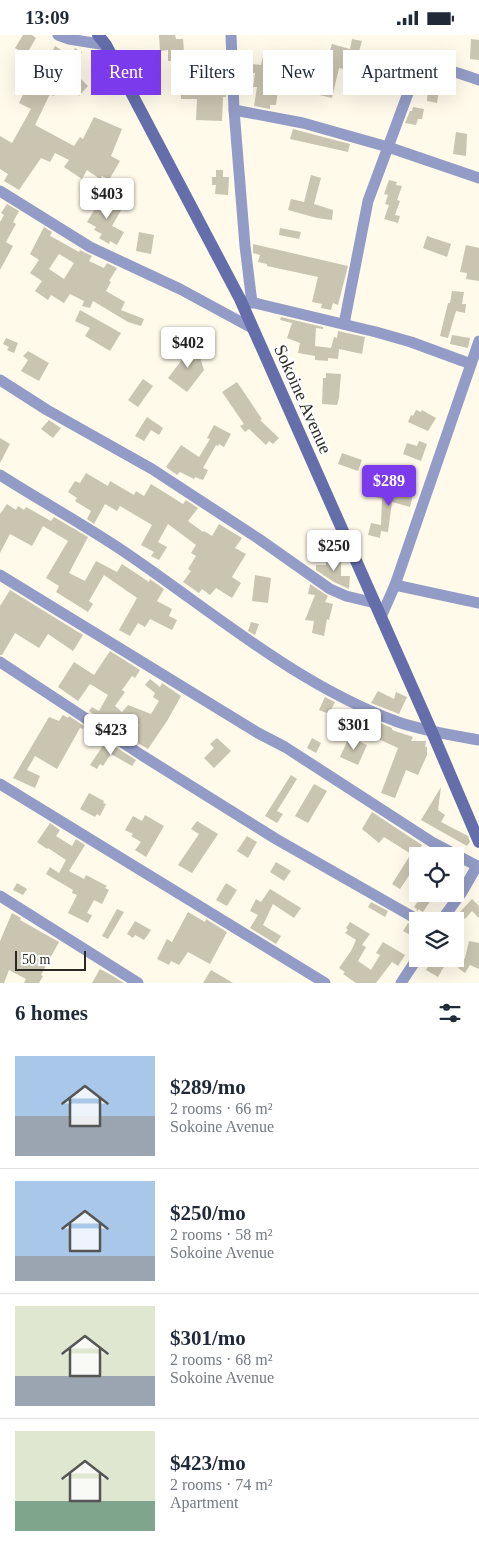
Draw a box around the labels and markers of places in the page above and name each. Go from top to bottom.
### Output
pin: $403 [77,177,137,220]
pin: $402 [158,327,218,369]
pin: $289 [359,465,419,507]
pin: $250 [304,529,364,572]
pin: $301 [324,709,384,751]
pin: $423 [81,713,141,756]

